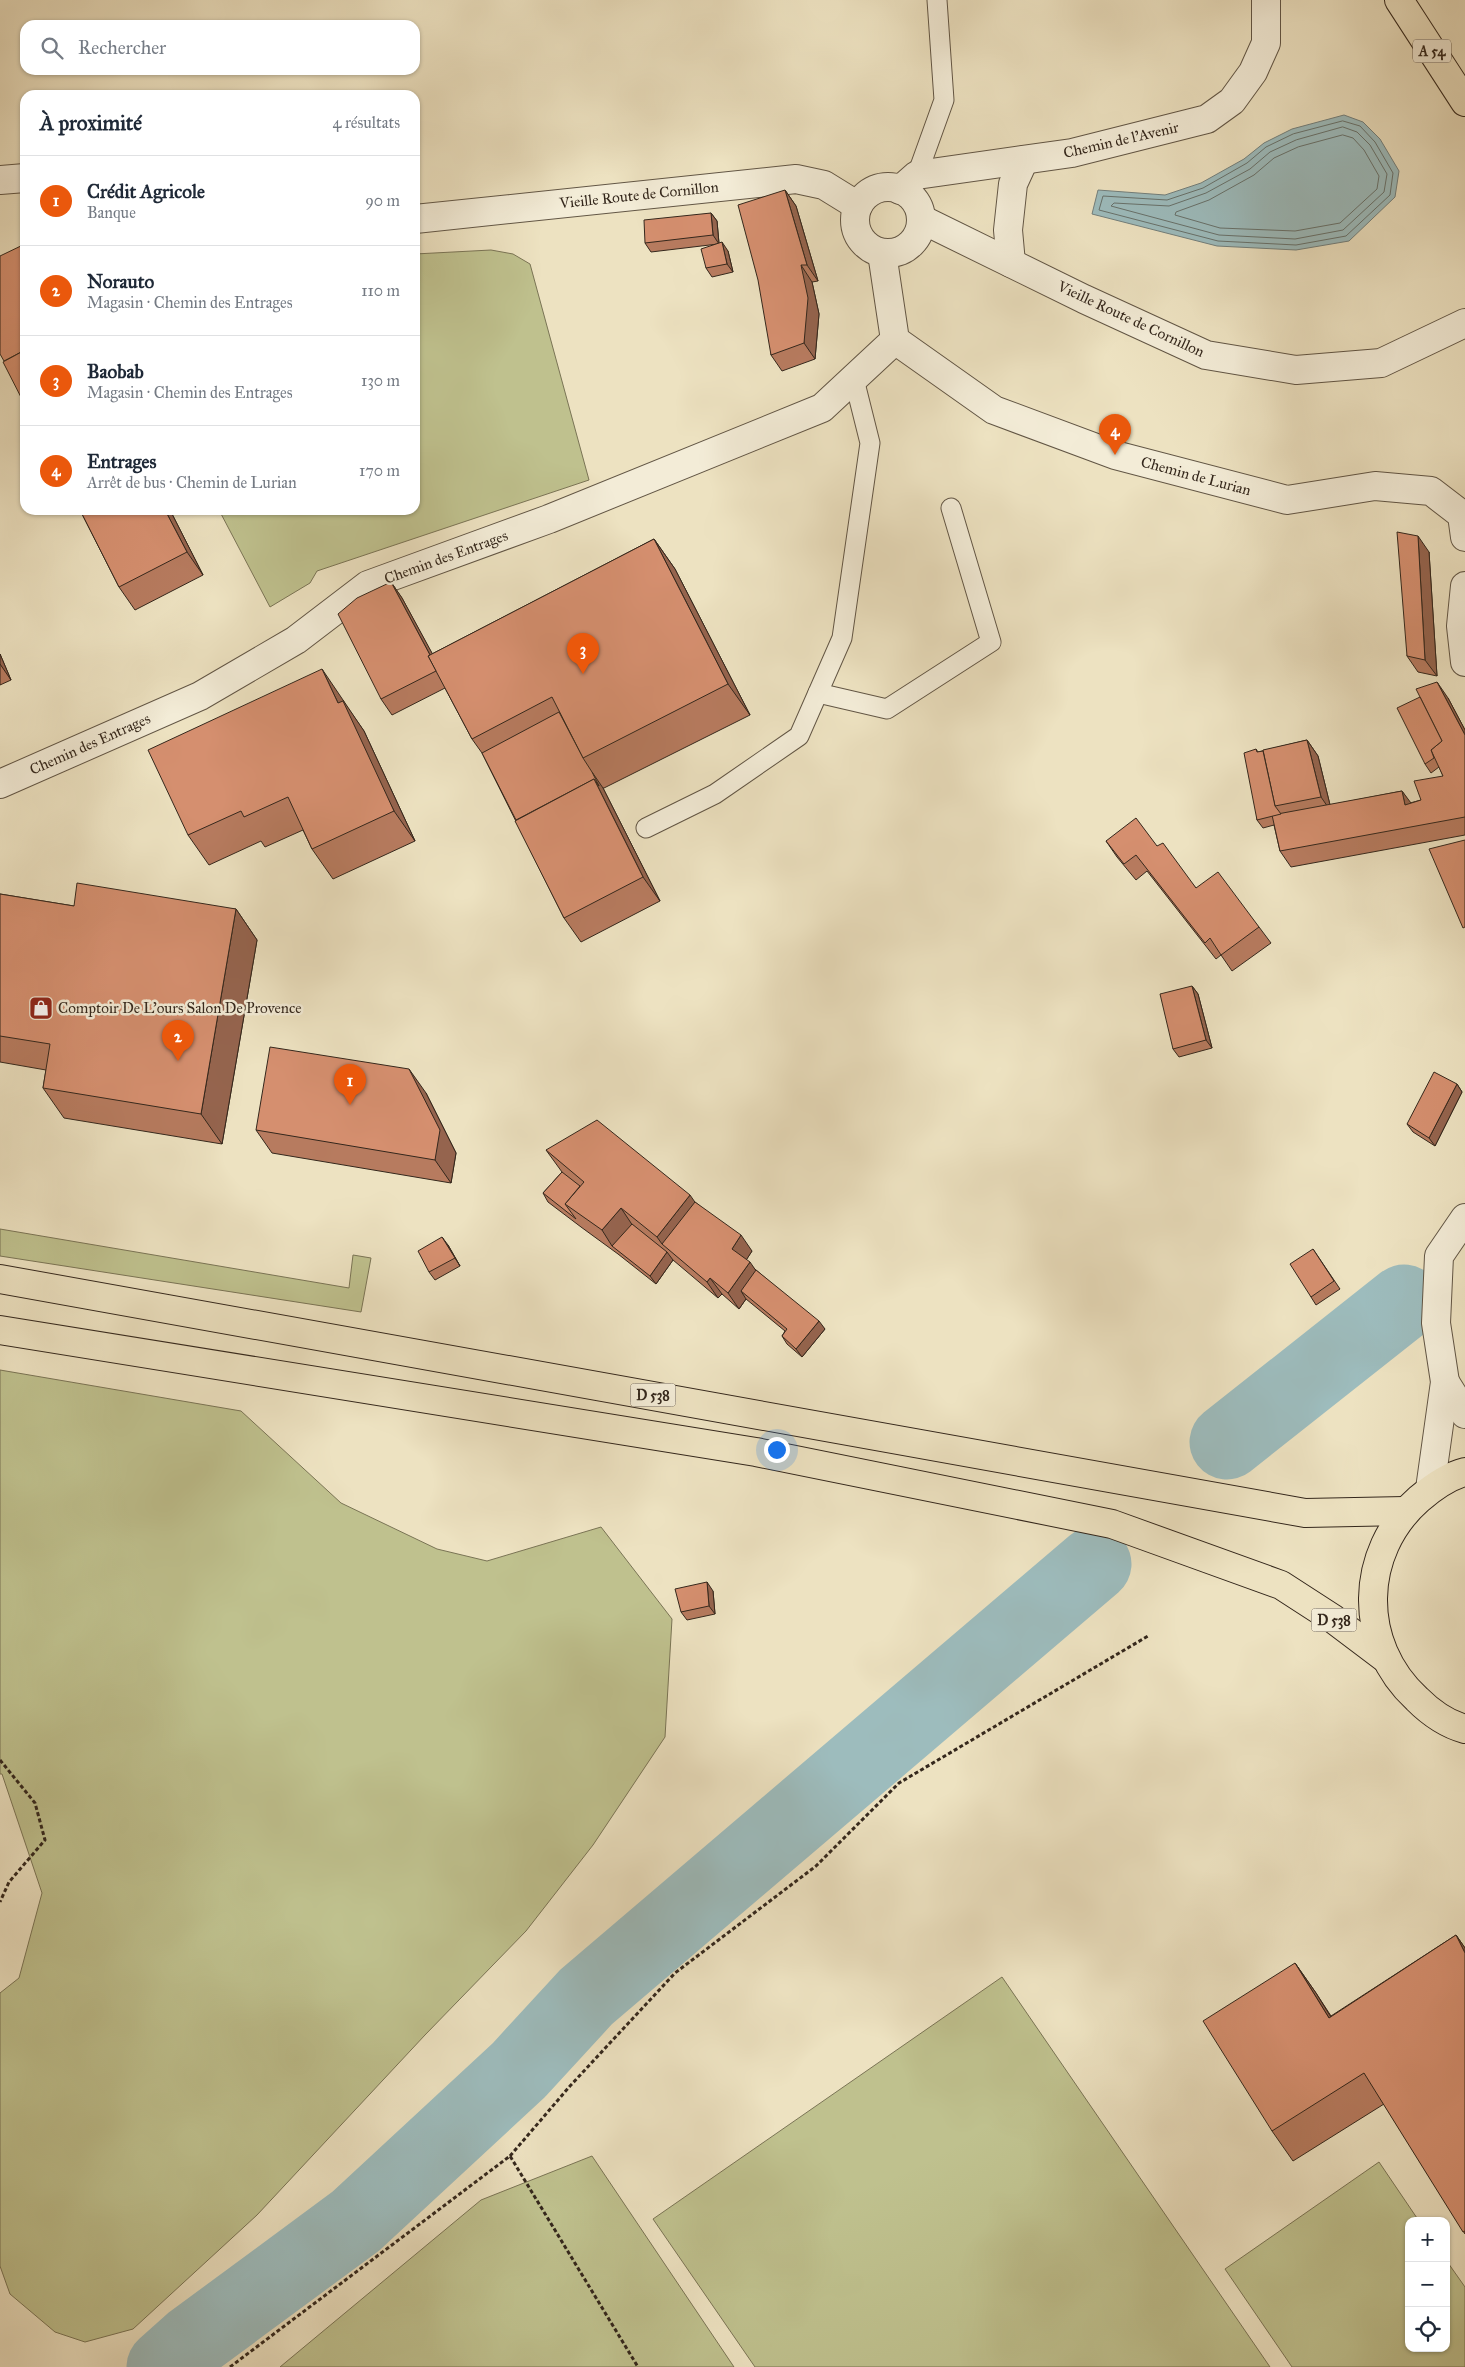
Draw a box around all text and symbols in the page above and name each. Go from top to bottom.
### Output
search box [20,20,420,75]
icon: search [38,34,66,62]
text: Rechercher [78,36,166,59]
road number: A 54 [1413,40,1451,62]
text: À proximité [40,110,142,136]
text: 4 résultats [333,113,400,132]
street label: Chemin de l'Avenir [1062,118,1181,162]
street label: Vieille Route de Cornillon [558,178,719,212]
text: Crédit Agricole [87,180,205,203]
text: 1 [53,191,59,210]
text: 90 m [365,191,400,210]
text: Banque [87,203,136,222]
text: Norauto [87,270,154,293]
street label: Vieille Route de Cornillon [1054,277,1207,361]
text: 2 [52,281,60,300]
text: 110 m [361,281,400,300]
text: Magasin · Chemin des Entrages [87,293,293,312]
text: Baobab [87,360,144,383]
text: 3 [53,371,59,390]
text: 130 m [361,371,400,390]
text: Magasin · Chemin des Entrages [87,383,293,402]
pin: 4 [1099,414,1131,455]
text: Entrages [87,450,156,473]
street label: Chemin de Lurian [1139,453,1253,499]
text: 4 [52,461,60,480]
text: 170 m [359,461,400,480]
text: Arrêt de bus · Chemin de Lurian [87,473,297,492]
street label: Chemin des Entrages [382,526,510,588]
pin: 3 [567,633,599,674]
street label: Chemin des Entrages [27,709,153,779]
shop icon: Comptoir De L'ours Salon De Provence [28,995,54,1021]
place label: Comptoir De L'ours Salon De Provence [58,999,301,1017]
pin: 2 [162,1020,194,1061]
pin: 1 [334,1064,366,1105]
road number: D 538 [630,1384,676,1406]
your location [764,1437,790,1463]
road number: D 538 [1312,1608,1356,1632]
map controls [1405,2217,1450,2352]
button: + [1405,2217,1450,2262]
button: − [1405,2262,1450,2307]
button: locate [1405,2307,1450,2352]

